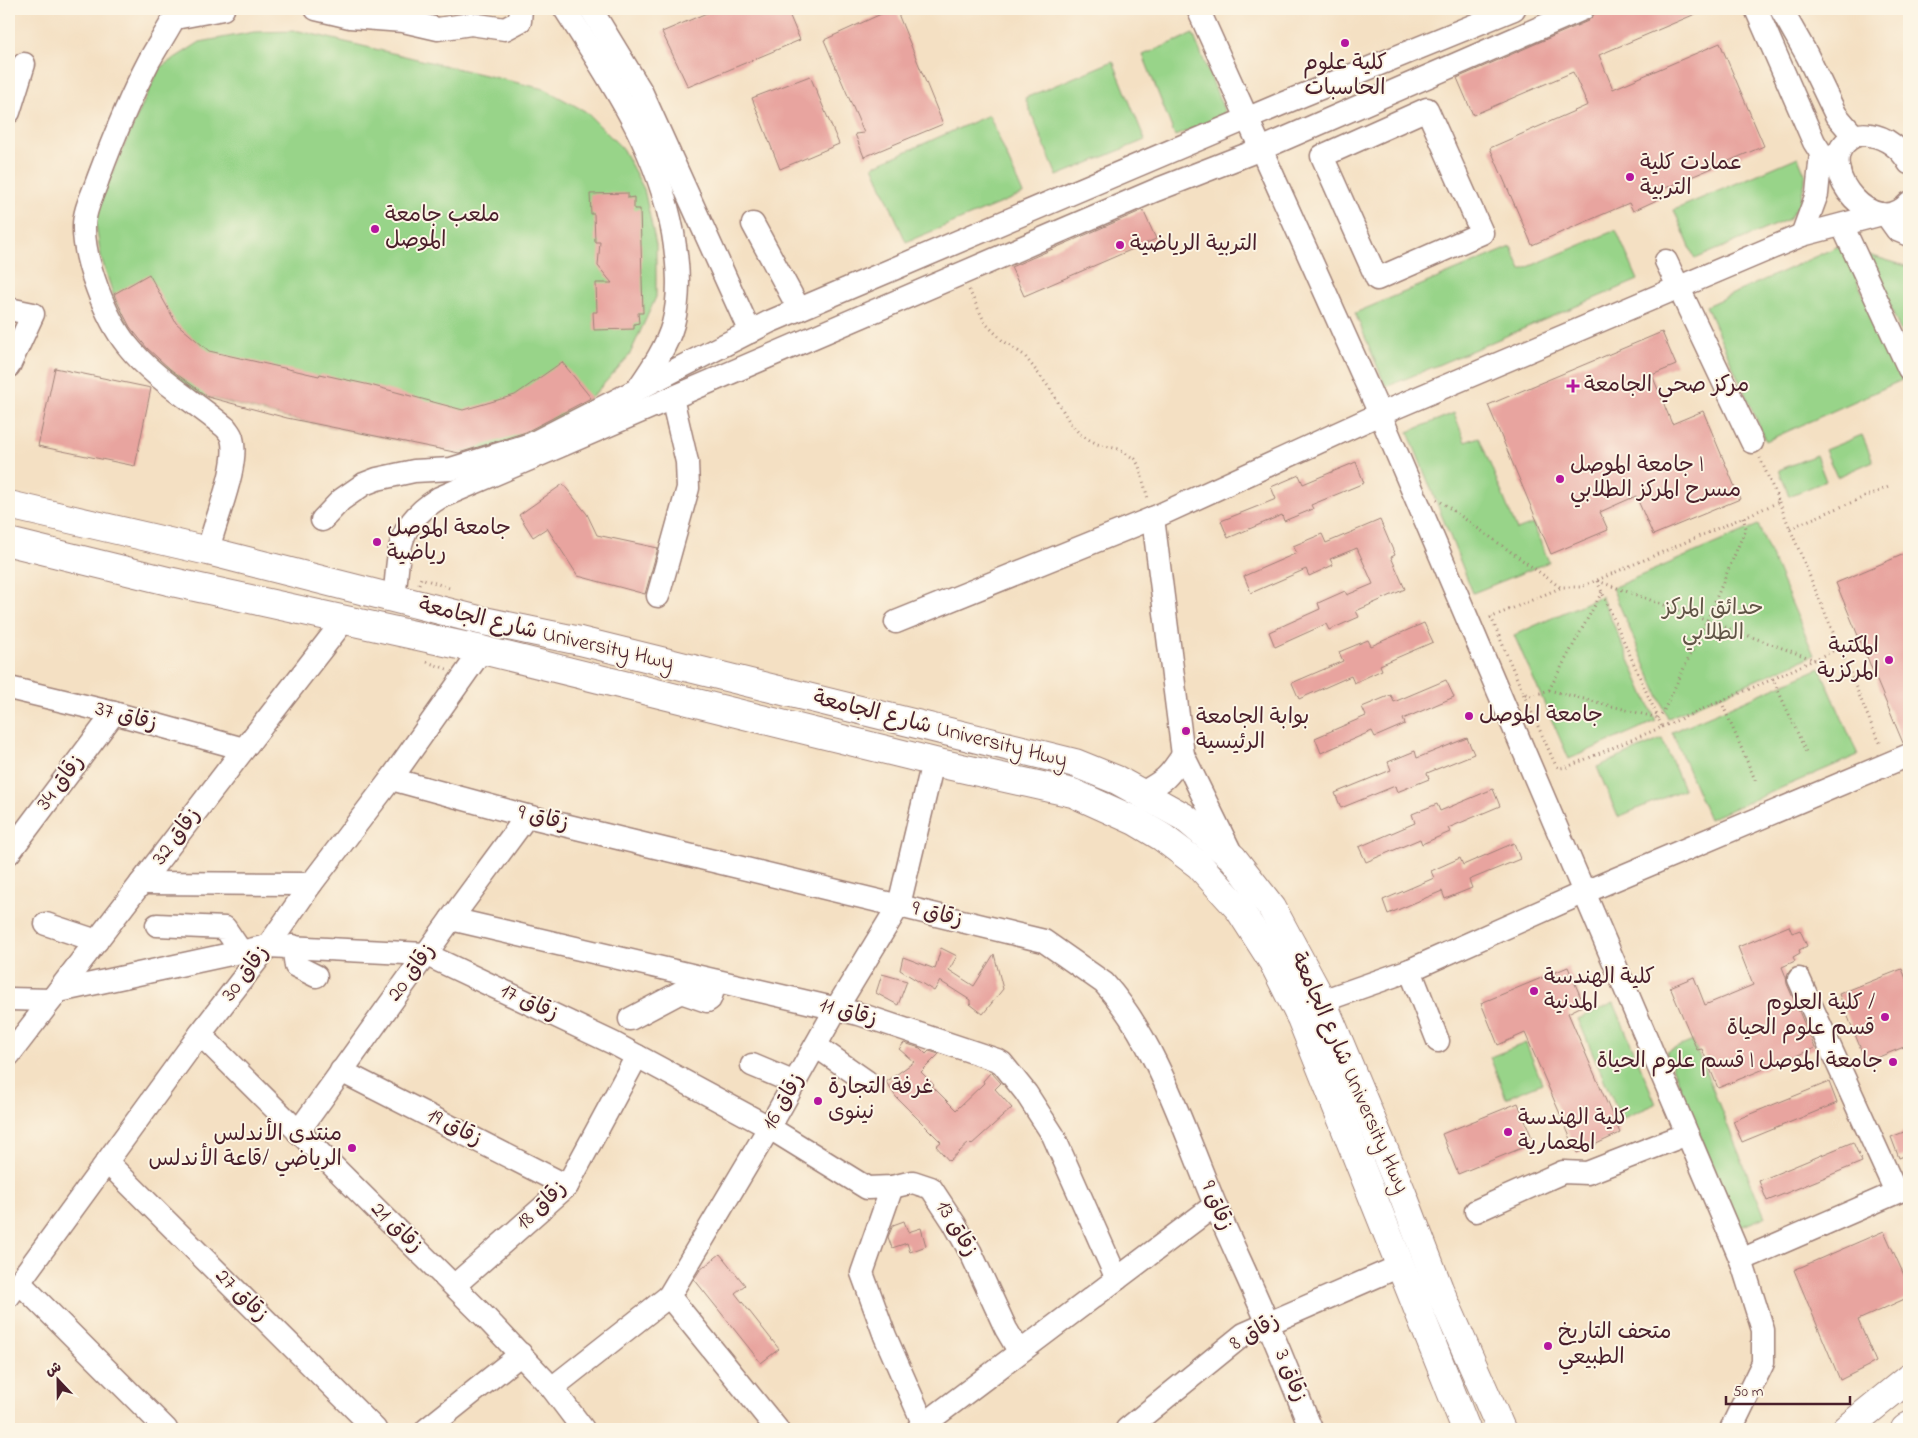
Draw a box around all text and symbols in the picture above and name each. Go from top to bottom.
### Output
marker: كلية علوم الحاسبات [1339,37,1351,49]
place label: كلية علوم الحاسبات [1303,48,1387,105]
place label: عمادت كلية التربية [1640,148,1743,205]
marker: عمادت كلية التربية [1624,171,1636,183]
place label: ملعب جامعة الموصل [385,200,500,257]
marker: ملعب جامعة الموصل [369,223,381,235]
place label: التربية الرياضية [1130,229,1258,261]
marker: التربية الرياضية [1114,239,1126,251]
place label: مركز صحي الجامعة [1584,370,1749,403]
marker: مركز صحي الجامعة [1566,379,1580,393]
place label: جامعة الموصل | مسرح المركز الطلابي [1570,450,1741,508]
marker: جامعة الموصل | مسرح المركز الطلابي [1554,473,1566,485]
place label: جامعة الموصل رياضية [387,513,511,570]
marker: جامعة الموصل رياضية [371,536,383,548]
street label: شارع الجامعة University Hwy [415,590,677,681]
park label: حدائق المركز الطلابي [1660,593,1764,651]
place label: المكتبة المركزية [1817,631,1879,688]
marker: المكتبة المركزية [1883,654,1895,666]
street label: شارع الجامعة University Hwy [809,683,1071,778]
street label: زقاق 37 [91,693,161,741]
place label: جامعة الموصل [1479,700,1603,732]
place label: بوابة الجامعة الرئيسية [1196,702,1310,759]
marker: جامعة الموصل [1463,710,1475,722]
marker: بوابة الجامعة الرئيسية [1180,725,1192,737]
street label: زقاق 34 [29,748,93,818]
street label: زقاق 9 [514,797,572,841]
street label: زقاق 32 [145,801,209,873]
street label: زقاق 9 [908,893,966,937]
street label: زقاق 20 [380,937,444,1009]
street label: زقاق 30 [214,939,278,1009]
street label: شارع الجامعة University Hwy [1280,947,1417,1199]
place label: كلية الهندسة المدنية [1544,962,1655,1019]
street label: زقاق 17 [495,976,563,1030]
marker: كلية الهندسة المدنية [1528,985,1540,997]
place label: كلية العلوم / قسم علوم الحياة [1727,988,1875,1045]
street label: زقاق 11 [815,990,881,1036]
marker: كلية العلوم / قسم علوم الحياة [1879,1011,1891,1023]
place label: جامعة الموصل | قسم علوم الحياة [1596,1046,1883,1078]
marker: جامعة الموصل | قسم علوم الحياة [1887,1056,1899,1068]
street label: زقاق 16 [755,1067,813,1137]
place label: غرفة التجارة نينوى [828,1072,933,1129]
marker: غرفة التجارة نينوى [812,1095,824,1107]
street label: زقاق 19 [421,1100,487,1156]
place label: كلية الهندسة المعمارية [1518,1103,1629,1160]
place label: منتدى الأندلس الرياضي /قاعة الأندلس [149,1117,342,1177]
marker: كلية الهندسة المعمارية [1502,1126,1514,1138]
marker: منتدى الأندلس الرياضي /قاعة الأندلس [346,1142,358,1154]
street label: زقاق 18 [509,1174,575,1238]
street label: زقاق 9 [1191,1176,1241,1236]
street label: زقاق 21 [362,1195,430,1261]
street label: زقاق 13 [927,1195,985,1263]
street label: زقاق 27 [207,1262,275,1330]
street label: زقاق 8 [1224,1306,1286,1360]
place label: متحف التاريخ الطبيعي [1558,1317,1671,1375]
marker: متحف التاريخ الطبيعي [1542,1340,1554,1352]
street label: زقاق 3 [1265,1345,1315,1407]
north arrow [32,1356,82,1406]
text: ش [43,1357,65,1382]
scale bar [1726,1373,1849,1405]
text: 50 m [1733,1381,1764,1403]

